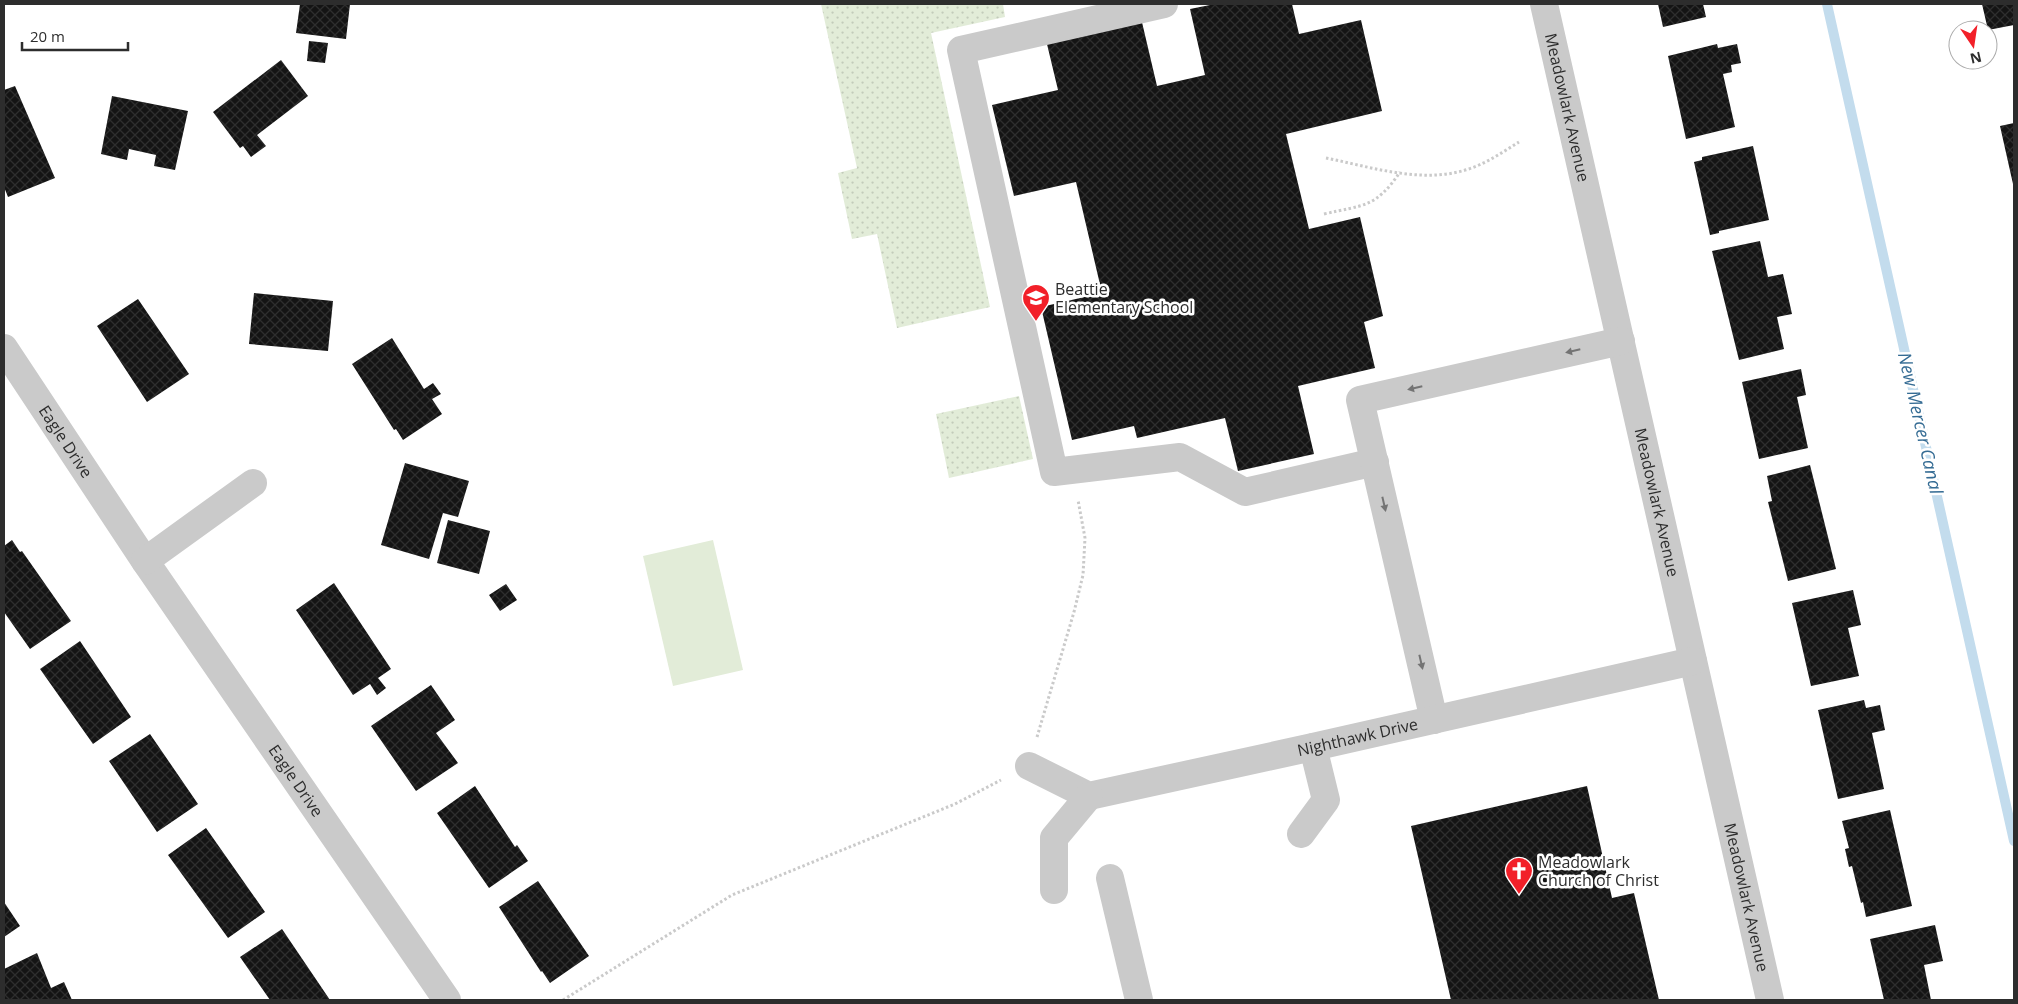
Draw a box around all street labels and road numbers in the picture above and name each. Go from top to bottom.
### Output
street label: Meadowlark Avenue [1540,31,1595,184]
street label: Eagle Drive [34,401,98,482]
street label: Meadowlark Avenue [1630,426,1685,579]
street label: Nighthawk Drive [1295,713,1420,761]
street label: Eagle Drive [264,740,329,821]
street label: Meadowlark Avenue [1719,821,1774,974]

